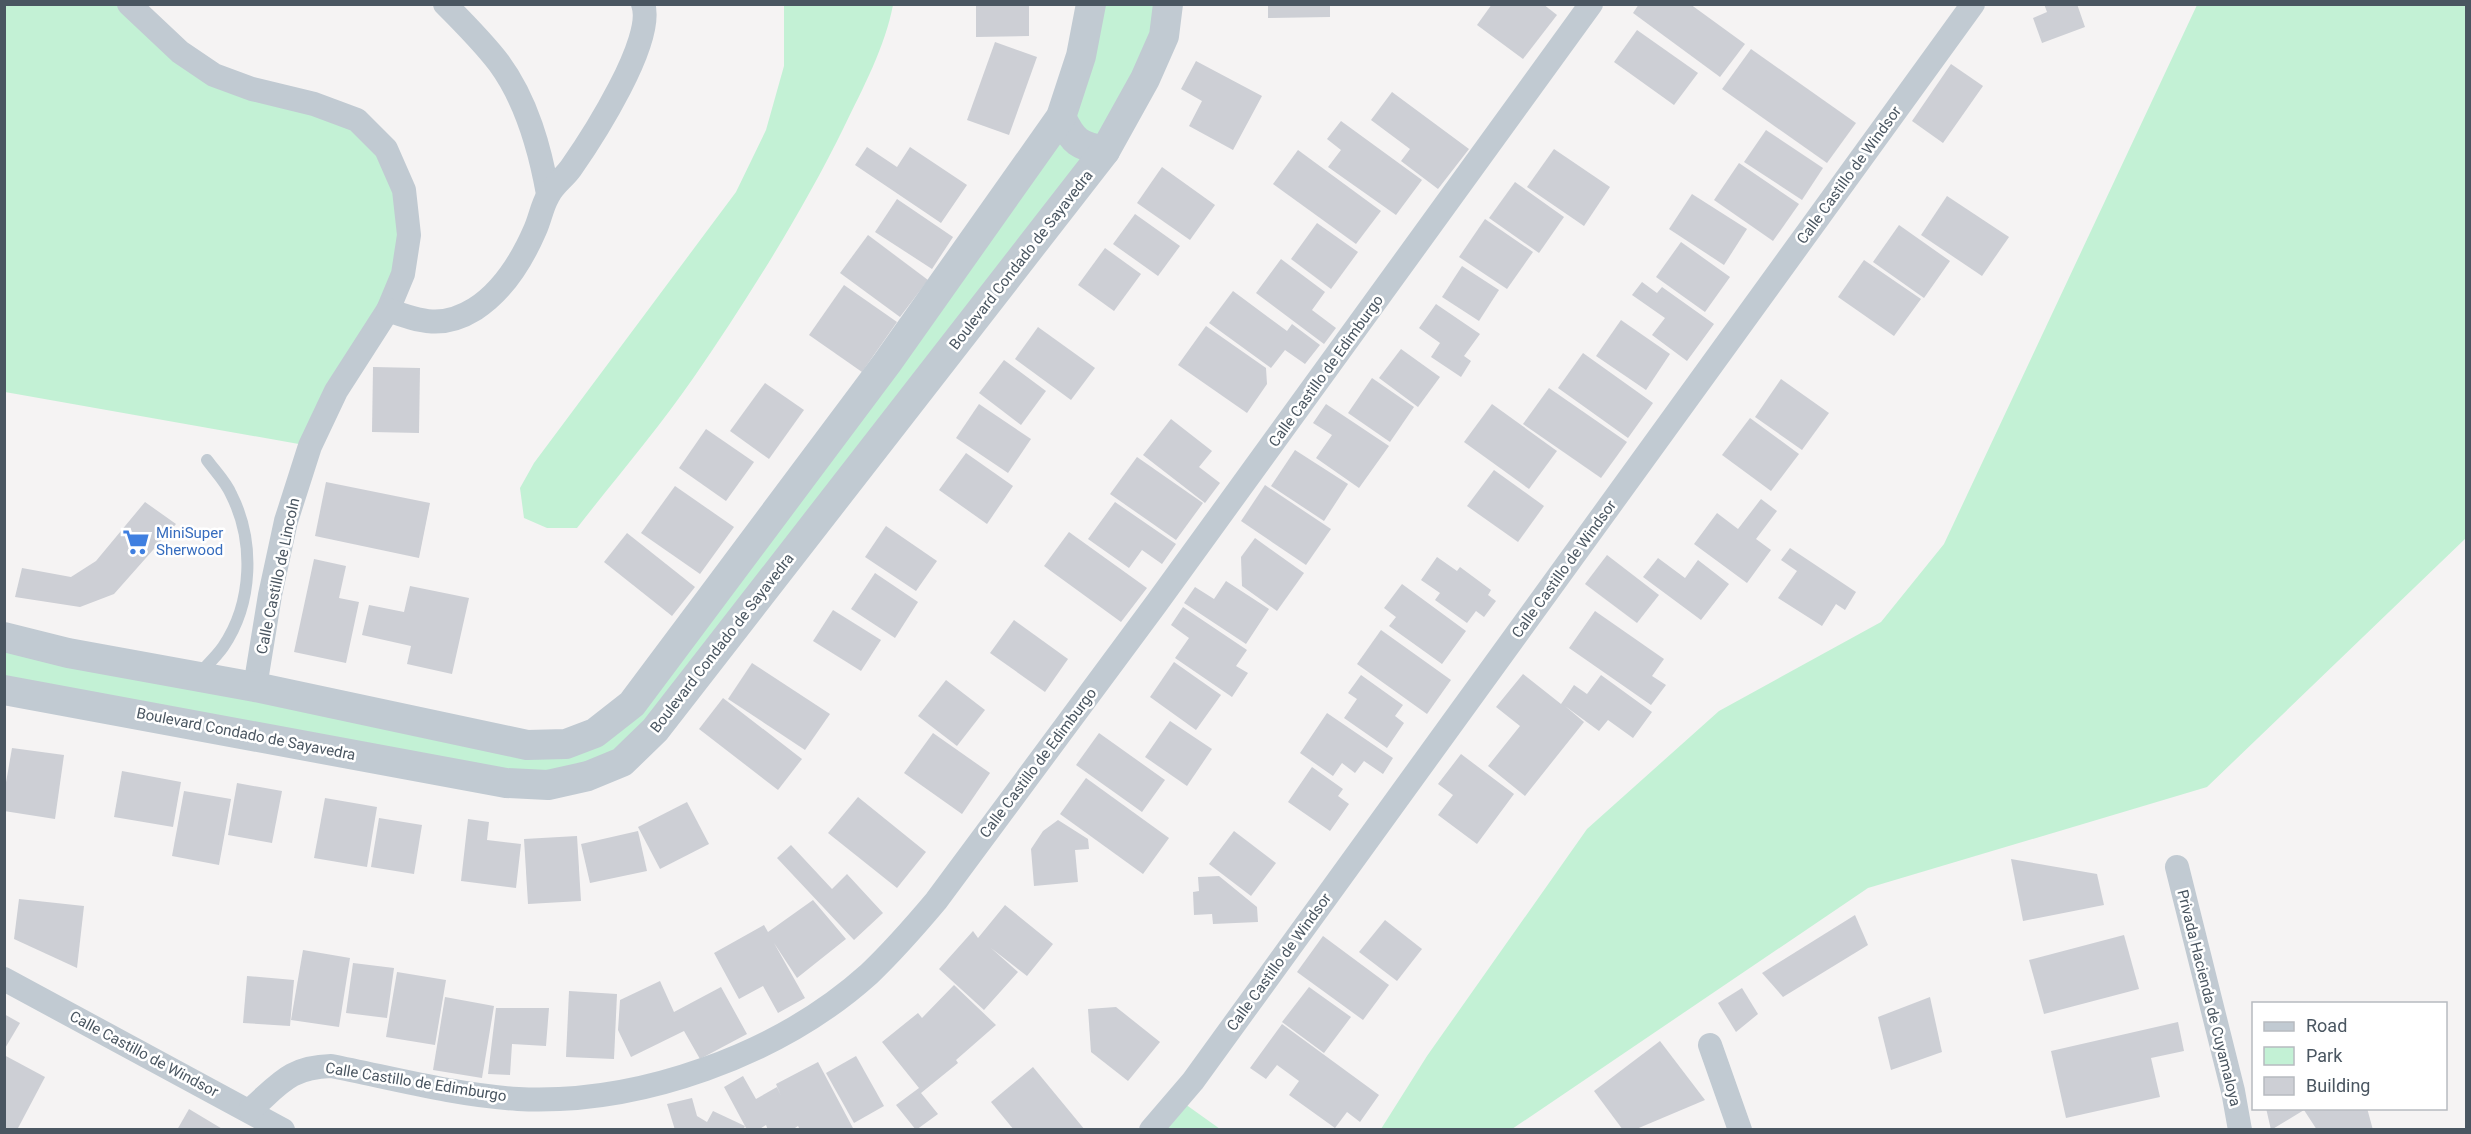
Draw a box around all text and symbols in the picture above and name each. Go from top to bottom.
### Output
street label: Calle Castillo de Windsor [1793,103,1905,247]
street label: Boulevard Condado de Sayavedra [945,167,1097,353]
street label: Calle Castillo de Edimburgo [1265,292,1387,450]
street label: Calle Castillo de Lincoln [253,496,303,656]
street label: Calle Castillo de Windsor [1508,497,1620,641]
place label: MiniSuper Sherwood [156,524,223,559]
supermarket icon: MiniSuper Sherwood [121,527,151,557]
street label: Boulevard Condado de Sayavedra [646,550,798,736]
street label: Calle Castillo de Edimburgo [976,684,1100,842]
street label: Boulevard Condado de Sayavedra [135,704,357,764]
street label: Privada Hacienda de Cuyamaloya [2173,888,2245,1108]
street label: Calle Castillo de Windsor [1223,890,1335,1034]
legend [2252,1002,2447,1110]
street label: Calle Castillo de Windsor [67,1007,221,1101]
text: Road [2306,1015,2347,1036]
text: Park [2306,1045,2343,1066]
street label: Calle Castillo de Edimburgo [324,1059,508,1105]
text: Building [2306,1075,2370,1096]

